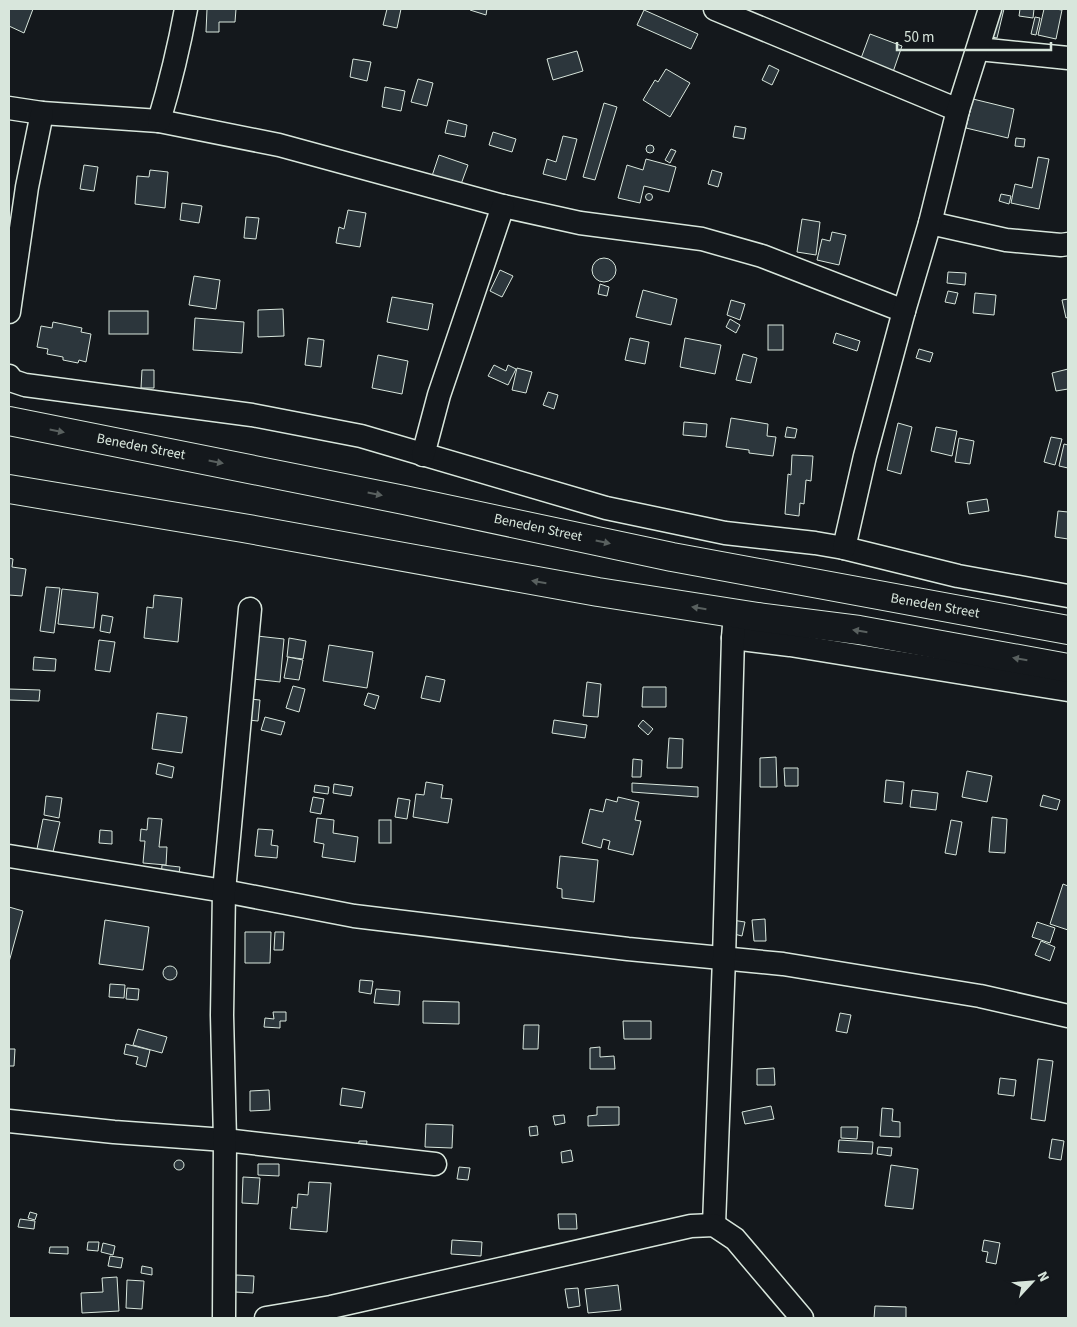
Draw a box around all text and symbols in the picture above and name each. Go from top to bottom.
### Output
scale bar [897,20,1051,52]
text: 50 m [904,27,934,48]
one-way arrow [49,427,65,435]
street label: Beneden Street [95,429,187,465]
one-way arrow [208,459,224,467]
one-way arrow [368,490,383,498]
street label: Beneden Street [492,509,584,547]
one-way arrow [595,539,611,547]
one-way arrow [531,577,547,585]
street label: Beneden Street [889,588,981,624]
one-way arrow [691,604,707,612]
one-way arrow [852,626,868,634]
one-way arrow [1013,655,1028,663]
north arrow [1007,1257,1057,1307]
text: N [1032,1268,1054,1285]

